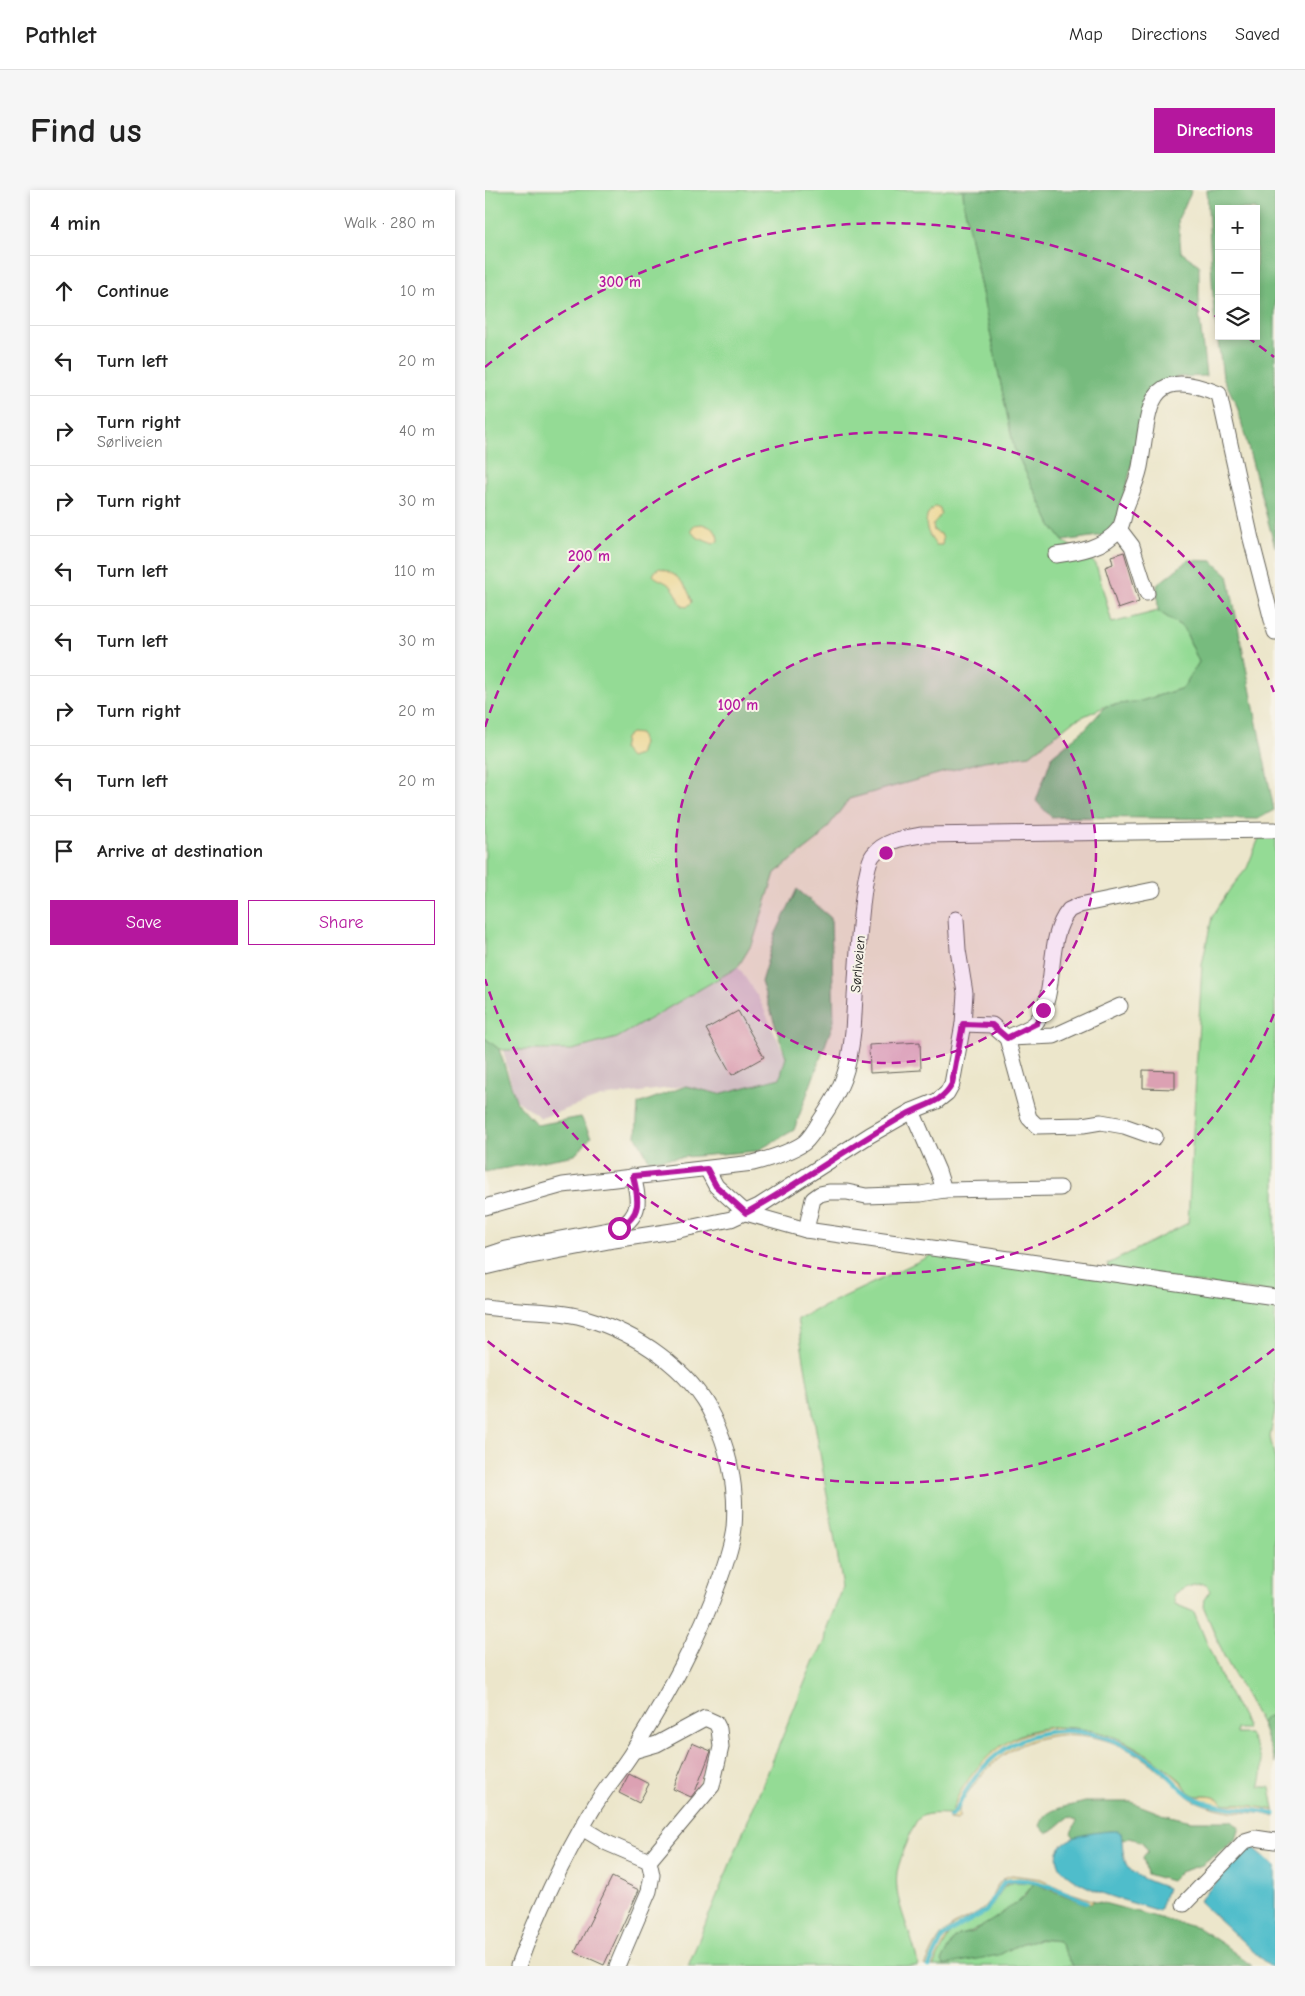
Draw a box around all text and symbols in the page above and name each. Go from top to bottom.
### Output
text: Pathlet [25,21,96,49]
text: Map [1069,24,1103,45]
text: Directions [1131,24,1207,45]
text: Saved [1235,24,1280,45]
button: Directions [1154,108,1275,153]
text: Find us [30,110,142,151]
map controls [1215,205,1260,340]
button: + [1215,205,1260,250]
text: 4 min [50,211,101,235]
text: Walk · 280 m [344,214,435,232]
button: − [1215,250,1260,295]
text: 300 m [599,273,641,291]
icon: ahead [50,277,78,305]
text: Continue [97,280,169,302]
text: 10 m [400,282,435,300]
button: layers [1215,295,1260,340]
icon: left [50,347,78,375]
text: Turn left [97,350,168,372]
text: 20 m [398,352,435,370]
text: Turn right [97,411,181,433]
icon: right [50,417,78,445]
text: 40 m [399,422,435,440]
text: Sørliveien [97,433,163,451]
icon: right [50,487,78,515]
text: Turn right [97,490,181,512]
text: 30 m [399,492,435,510]
text: 200 m [568,547,610,565]
icon: left [50,557,78,585]
text: Turn left [97,560,168,582]
text: 110 m [394,562,435,580]
icon: left [50,627,78,655]
text: Turn left [97,630,168,652]
text: 30 m [399,632,435,650]
text: 100 m [718,696,758,714]
icon: right [50,697,78,725]
text: Turn right [97,700,181,722]
text: 20 m [398,702,435,720]
icon: left [50,767,78,795]
text: Turn left [97,770,168,792]
text: 20 m [398,772,435,790]
icon: arrive [50,837,78,865]
text: Arrive at destination [97,840,263,862]
centre of rings [877,844,895,862]
button: Save [50,900,238,945]
button: Share [248,900,435,945]
street label: Sørliveien [847,935,869,993]
route end [1032,999,1055,1022]
route start [608,1217,631,1240]

